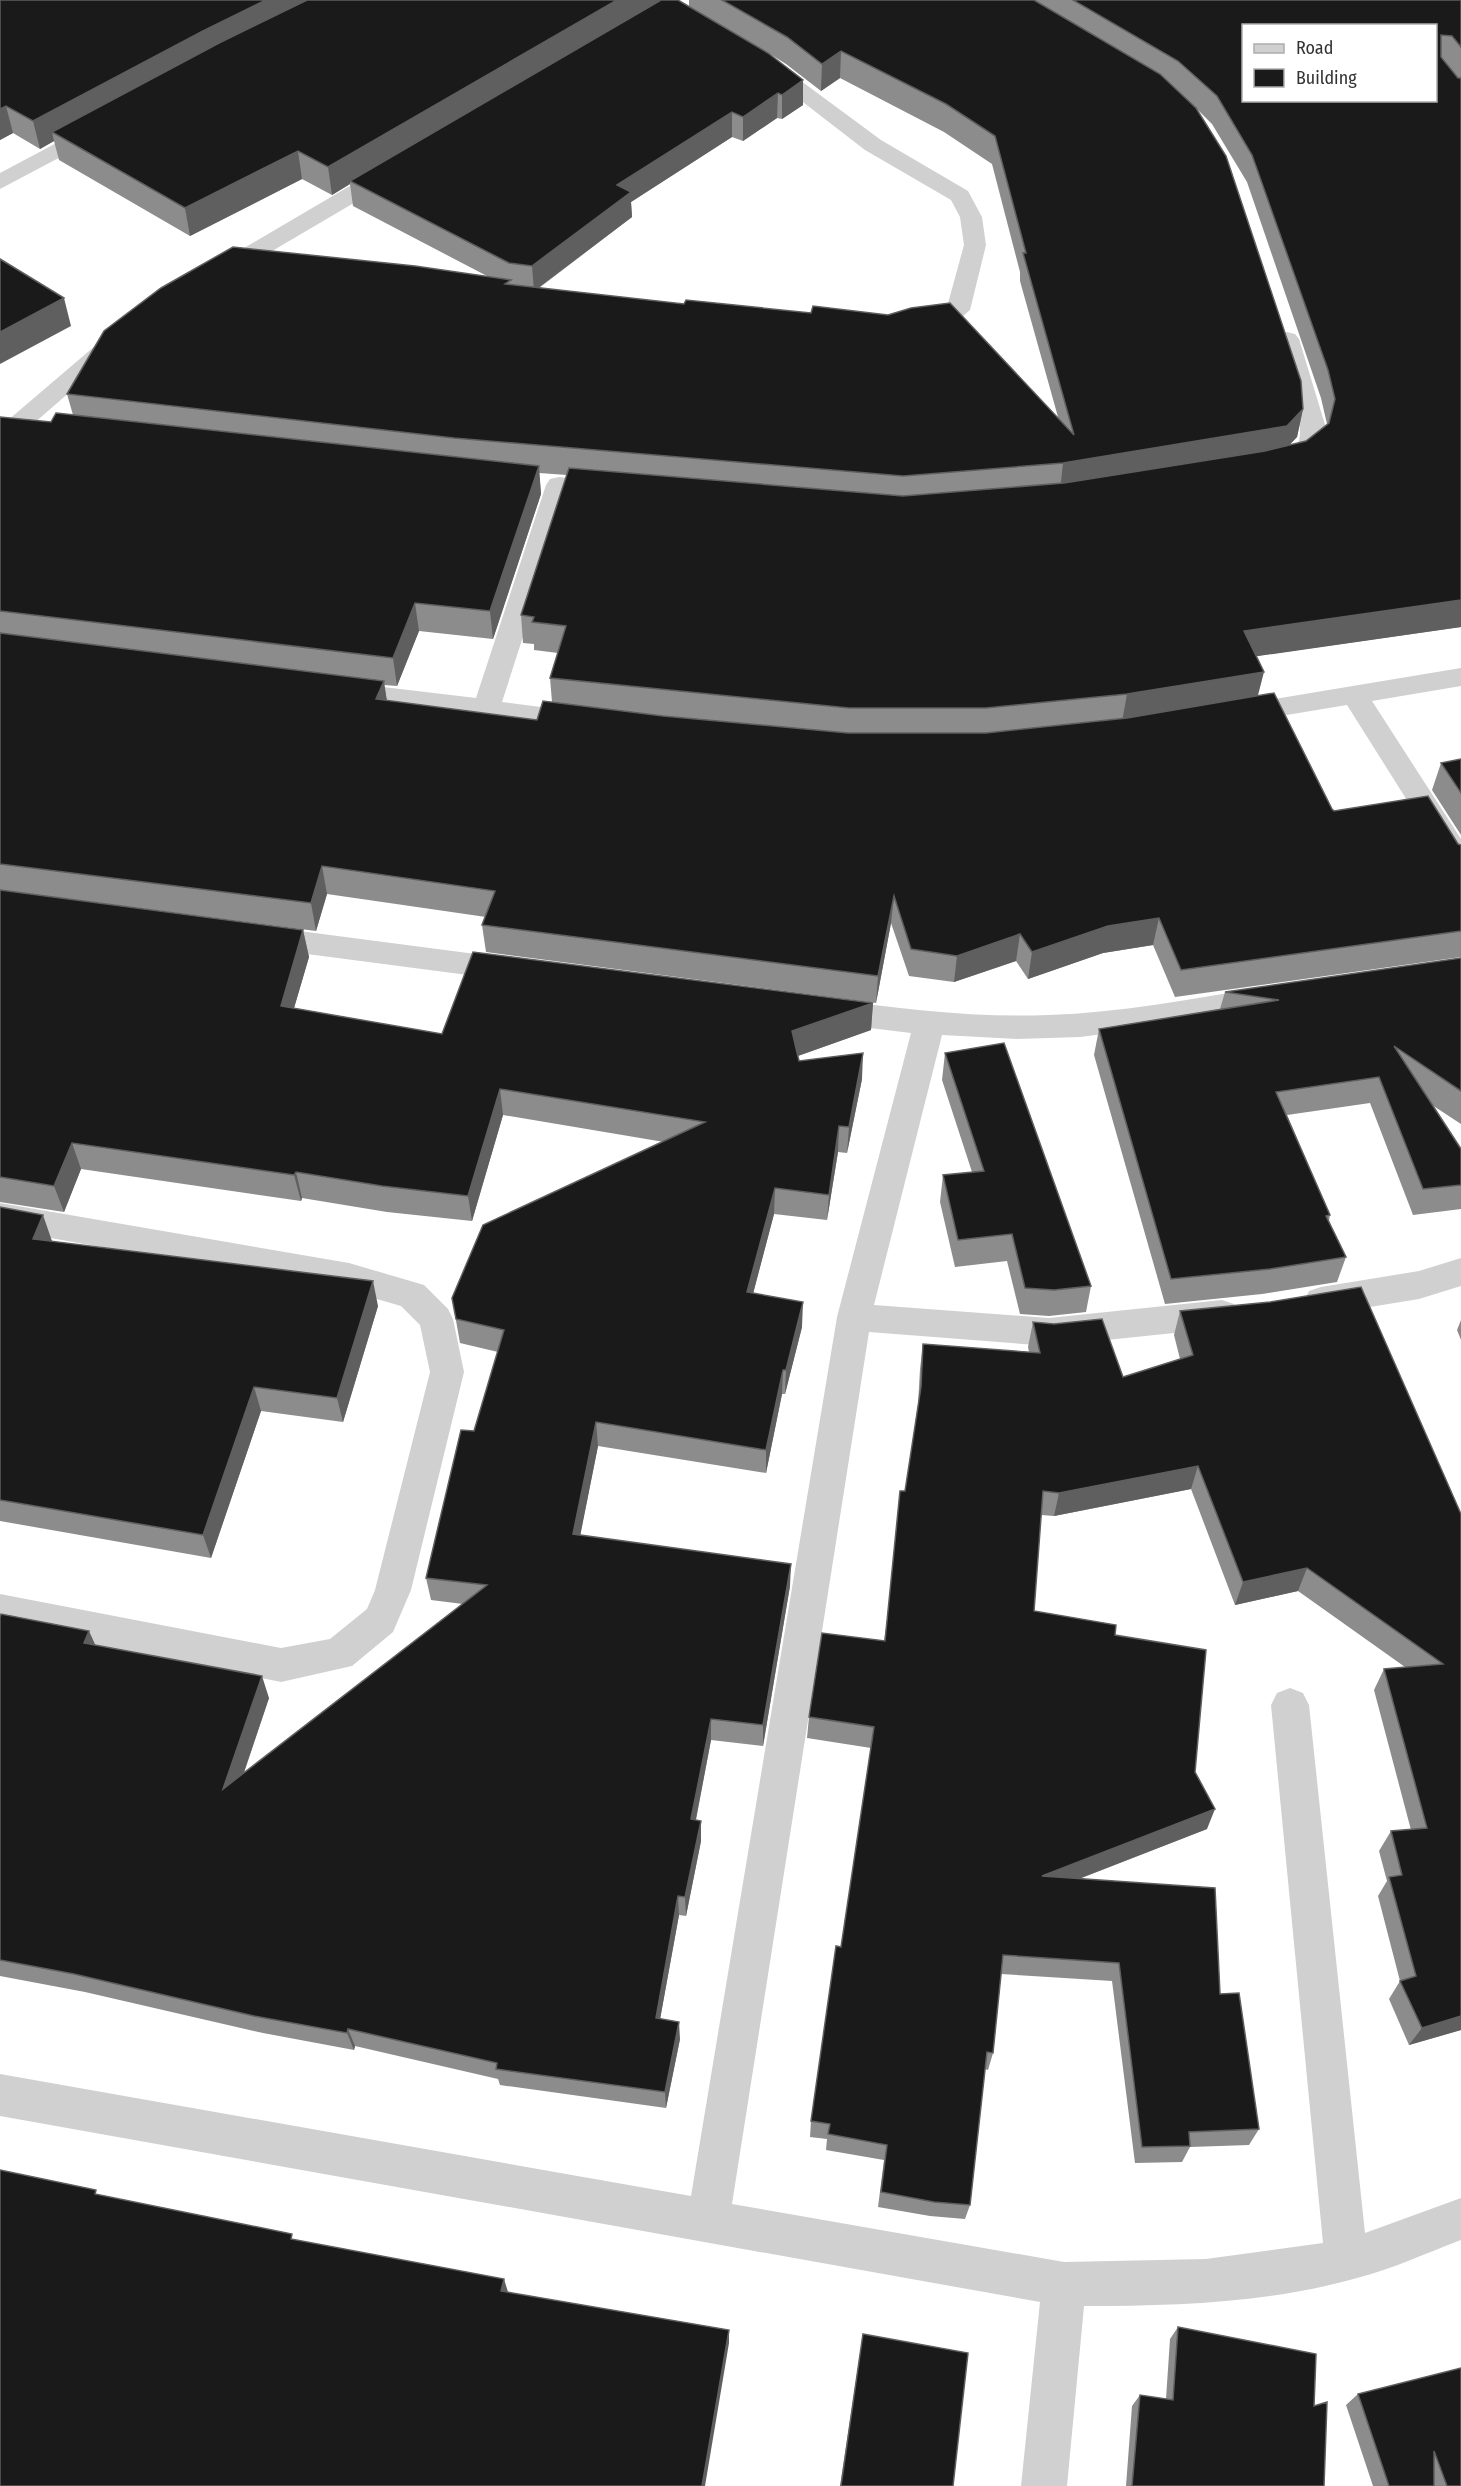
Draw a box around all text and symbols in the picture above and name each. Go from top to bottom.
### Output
legend [1242,24,1437,102]
text: Road [1296,37,1333,59]
text: Building [1296,67,1357,89]

